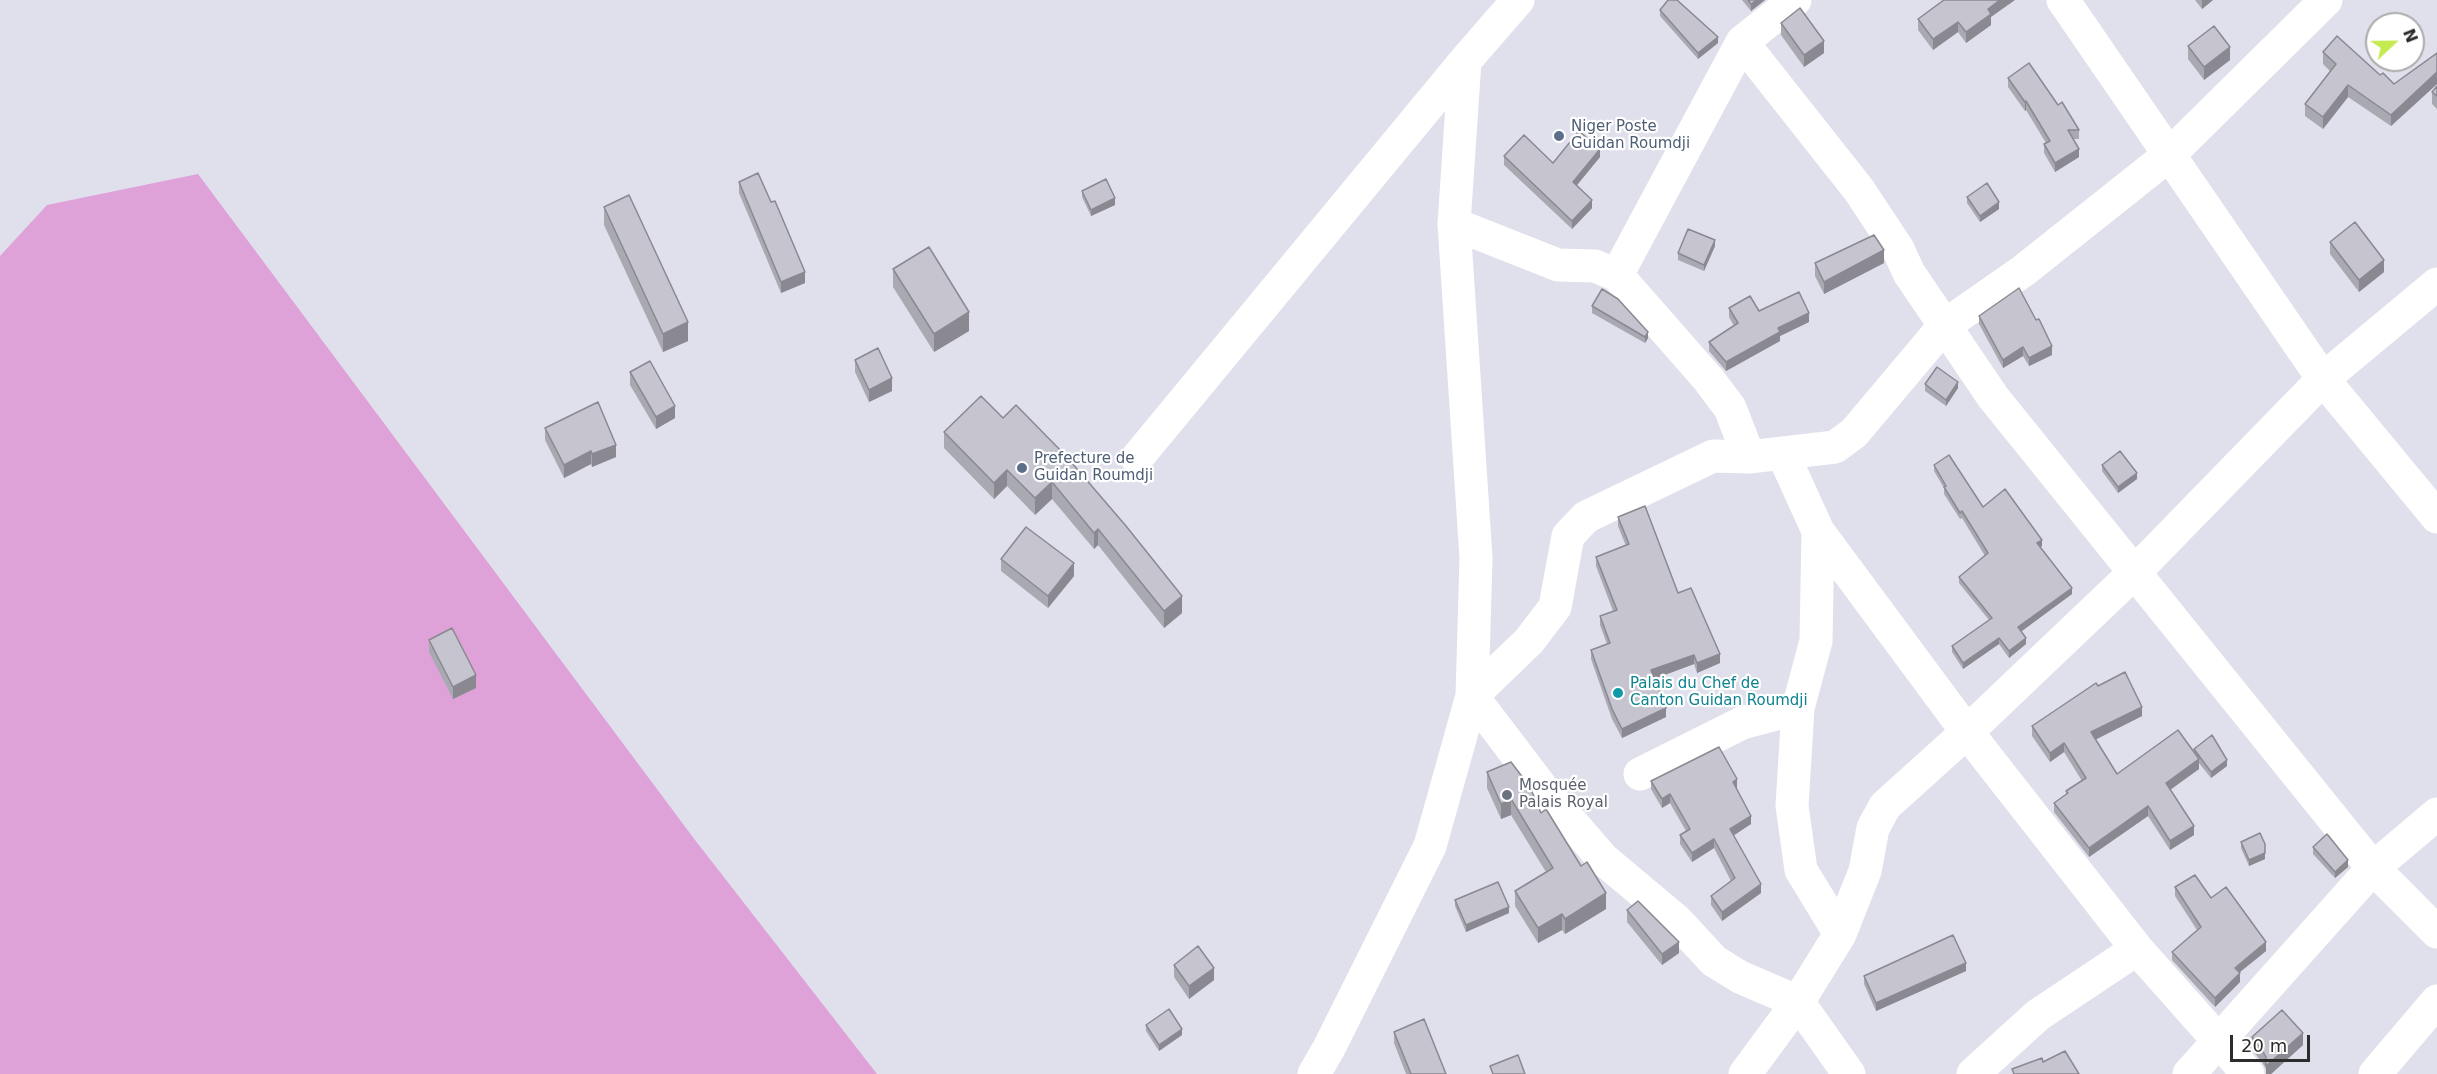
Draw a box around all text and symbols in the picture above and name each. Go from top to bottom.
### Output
north arrow [2365,12,2425,72]
text: N [2399,26,2422,46]
place label: Niger Poste Guidan Roumdji [1571,118,1690,153]
marker: Niger Poste Guidan Roumdji [1552,129,1566,143]
place label: Prefecture de Guidan Roumdji [1034,450,1153,485]
marker: Prefecture de Guidan Roumdji [1015,461,1029,475]
place label: Palais du Chef de Canton Guidan Roumdji [1630,675,1808,710]
marker: Palais du Chef de Canton Guidan Roumdji [1611,686,1625,700]
place label: Mosquée Palais Royal [1519,777,1608,812]
marker: Mosquée Palais Royal [1500,788,1514,802]
scale bar [2233,1023,2312,1061]
text: 20 m [2241,1035,2287,1056]

